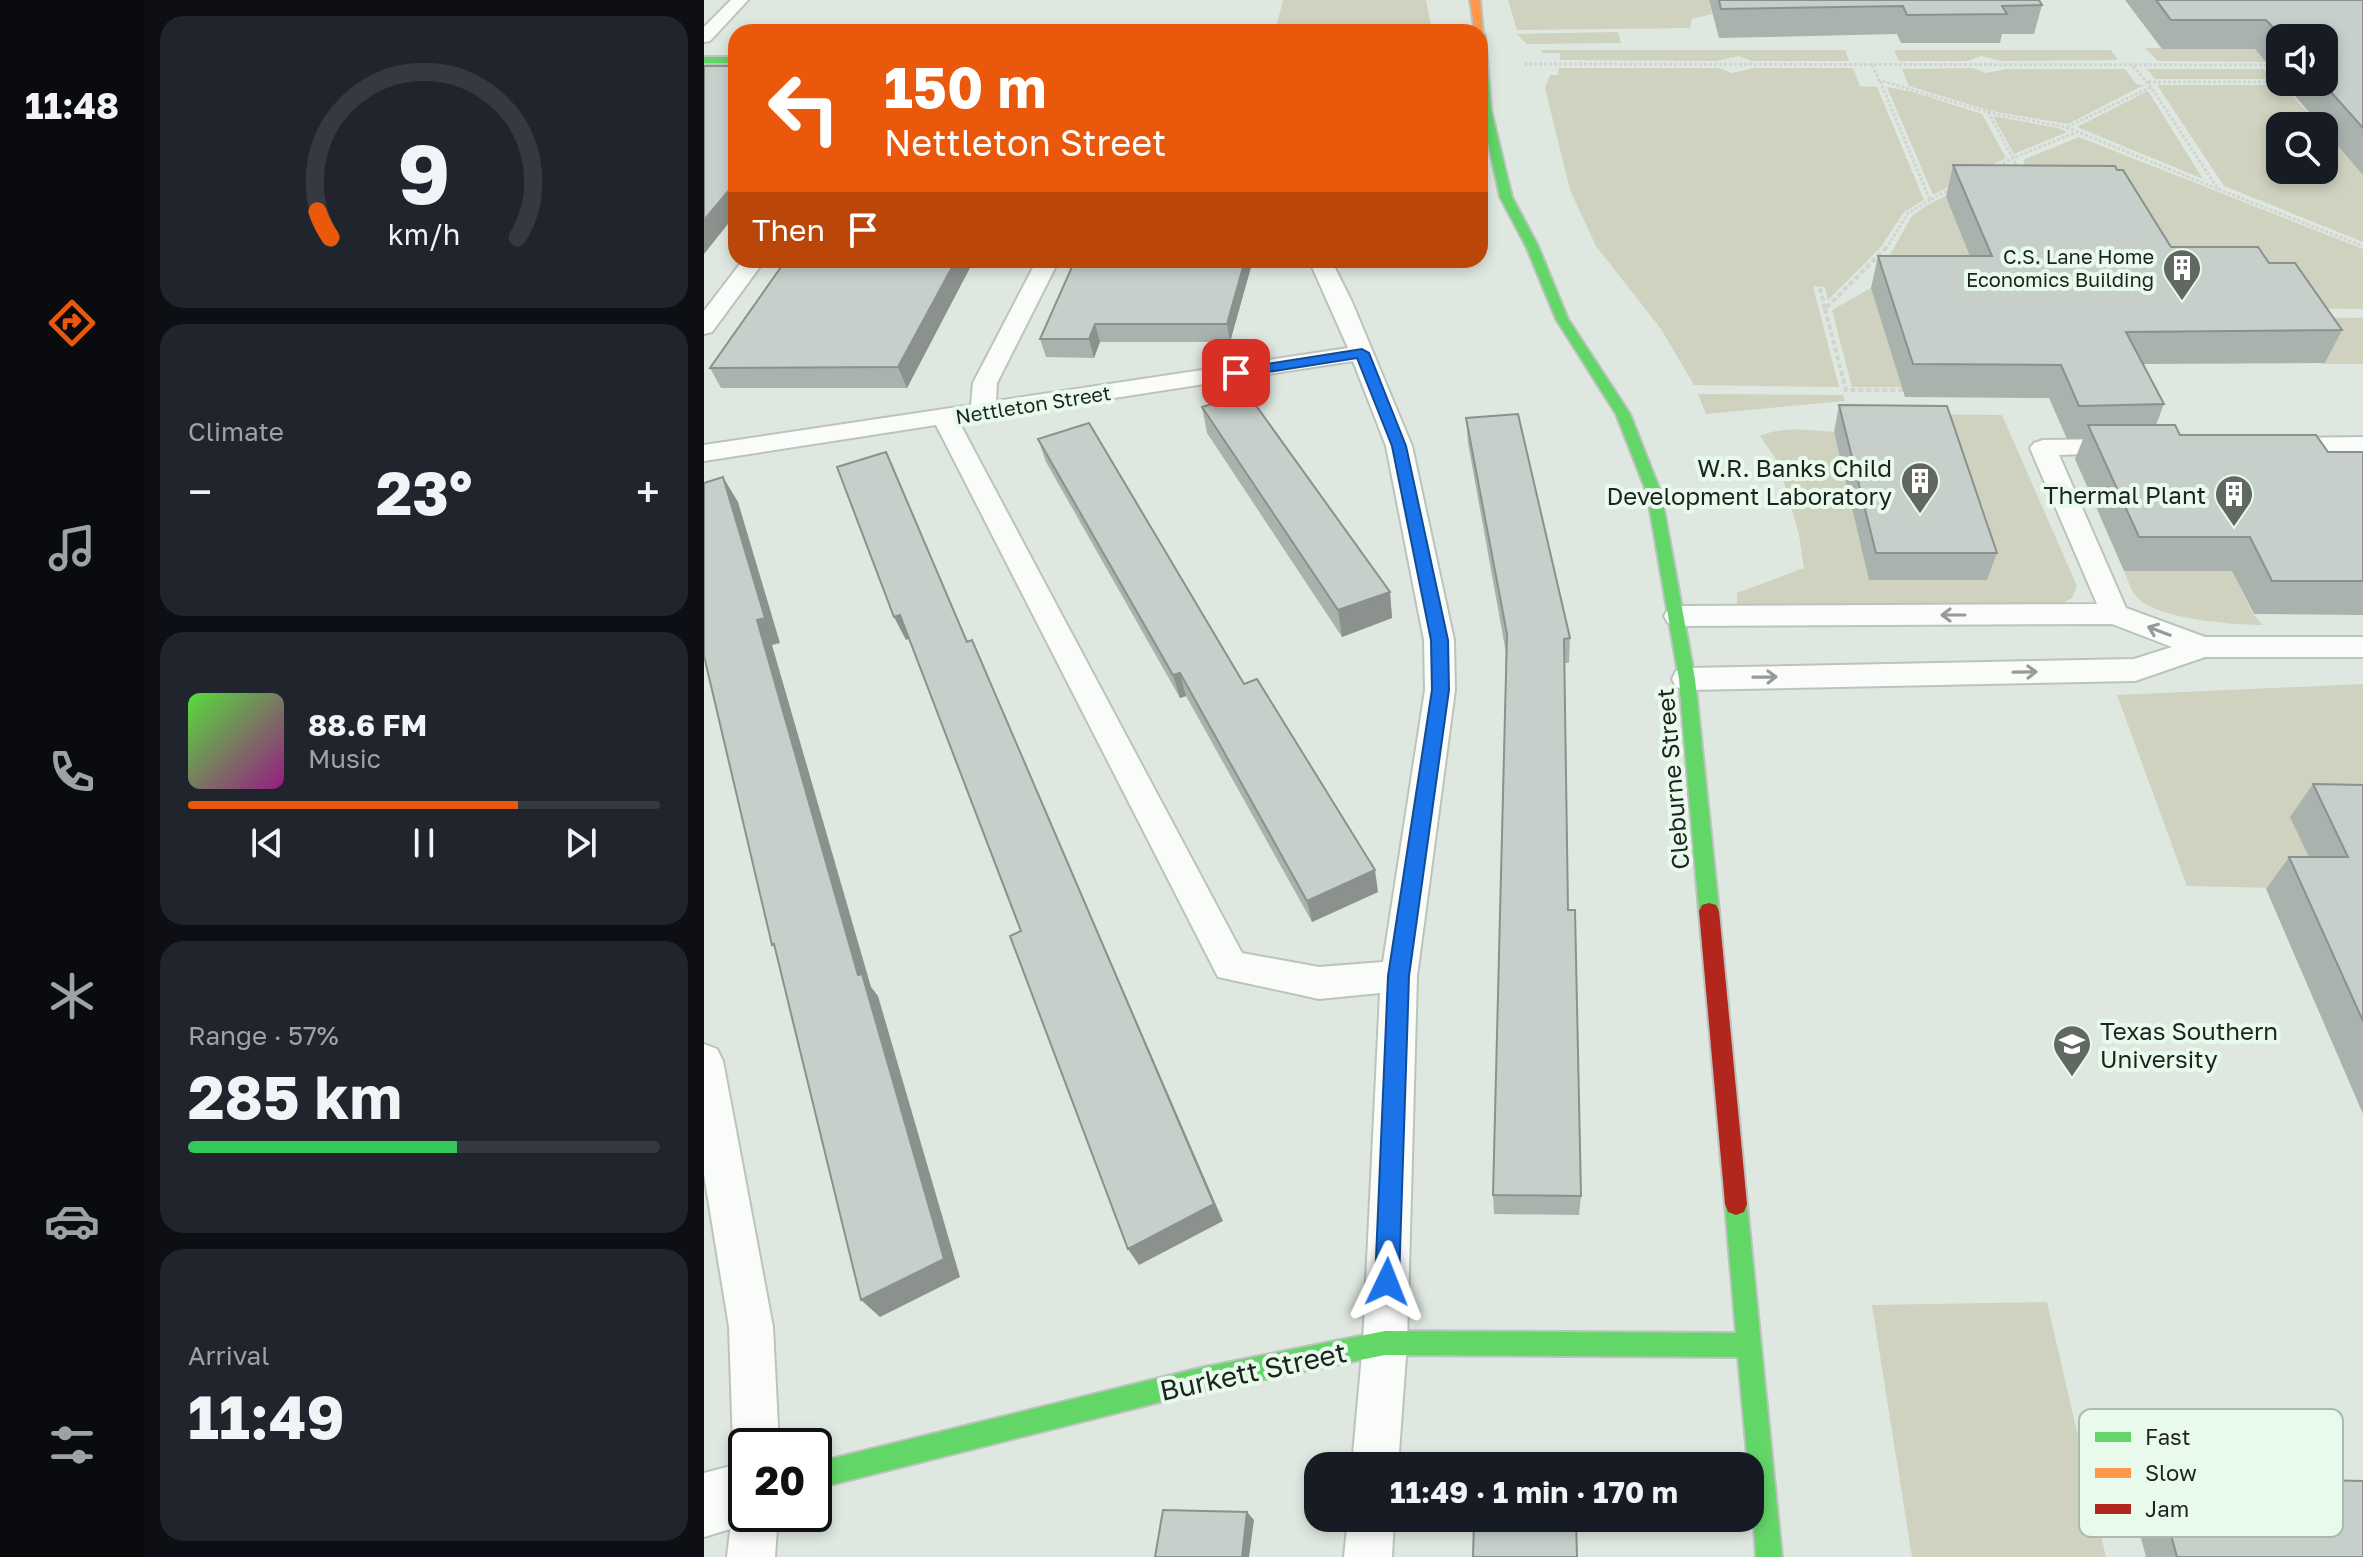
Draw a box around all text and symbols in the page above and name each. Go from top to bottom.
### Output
map controls [2266,24,2338,184]
button: sound [2266,24,2338,96]
text: 150 m [884,53,1046,120]
icon: left [752,56,856,160]
text: 11:48 [25,84,119,127]
button: search [2266,112,2338,184]
text: Nettleton Street [884,121,1166,164]
text: 9 [398,122,450,222]
icon: arrive [841,208,885,252]
text: Then [752,212,825,248]
text: km/h [388,217,460,251]
place label: C.S. Lane Home Economics Building [1966,244,2154,291]
building icon: C.S. Lane Home Economics Building [2161,247,2203,302]
icon: directions [44,295,100,351]
pin [1202,339,1270,407]
icon: arrive [1214,351,1258,395]
street label: Nettleton Street [954,380,1112,428]
text: Climate [188,416,284,447]
place label: W.R. Banks Child Development Laboratory [1606,453,1892,510]
text: 23° [376,456,472,528]
building icon: W.R. Banks Child Development Laboratory [1899,460,1941,515]
text: − [188,465,212,518]
text: + [636,465,660,518]
building icon: Thermal Plant [2213,473,2255,528]
place label: Thermal Plant [2044,480,2206,509]
icon: music [44,520,100,576]
one-way arrow [1940,607,1967,623]
one-way arrow [2147,623,2172,637]
one-way arrow [2011,664,2038,679]
one-way arrow [1751,669,1778,685]
street label: Cleburne Street [1650,687,1694,871]
text: 88.6 FM [308,707,427,743]
text: Music [308,743,381,774]
icon: phone [44,744,100,800]
icon: previous [245,821,289,865]
icon: pause [402,821,446,865]
icon: next [559,821,603,865]
icon: climate [44,968,100,1024]
place label: Texas Southern University [2100,1016,2278,1073]
text: Range · 57% [188,1020,339,1051]
school or university icon: Texas Southern University [2051,1023,2093,1078]
text: 285 km [188,1060,402,1132]
icon: car [44,1193,100,1249]
position arrow [1345,1240,1429,1324]
street label: Burkett Street [1157,1335,1349,1407]
text: Arrival [188,1340,269,1371]
text: 11:49 [188,1380,345,1452]
legend [2079,1409,2343,1537]
icon: filters [44,1417,100,1473]
text: Fast [2145,1423,2191,1450]
speed limit sign: 20 [728,1428,832,1532]
text: Slow [2145,1459,2197,1486]
text: 11:49 · 1 min · 170 m [1390,1474,1678,1510]
text: Jam [2145,1495,2189,1522]

